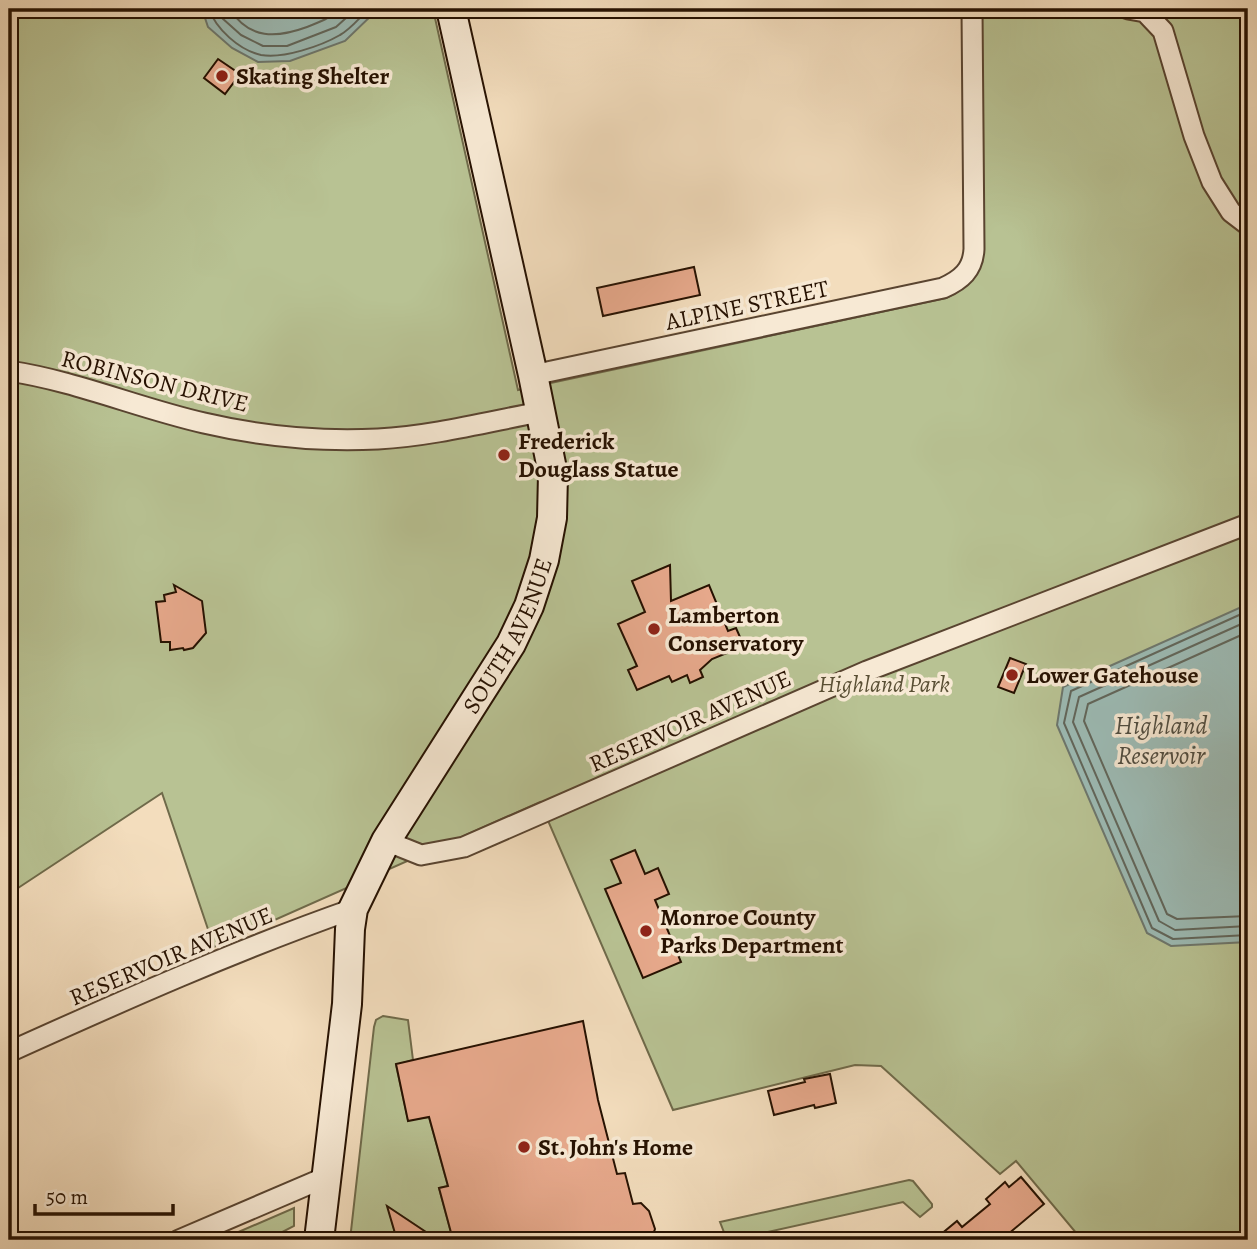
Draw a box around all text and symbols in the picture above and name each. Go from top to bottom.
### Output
place label: Skating Shelter [236,60,389,92]
marker: Skating Shelter [214,68,230,84]
street label: ALPINE STREET [662,272,831,338]
street label: ROBINSON DRIVE [58,342,252,420]
place label: Frederick Douglass Statue [518,425,679,485]
marker: Frederick Douglass Statue [496,447,512,463]
street label: SOUTH AVENUE [455,554,560,720]
place label: Lamberton Conservatory [668,599,804,659]
marker: Lamberton Conservatory [646,621,662,637]
place label: Lower Gatehouse [1026,659,1199,691]
street label: RESERVOIR AVENUE [584,662,796,780]
marker: Lower Gatehouse [1004,667,1020,683]
park label: Highland Park [818,668,950,700]
water label: Highland Reservoir [1114,708,1208,773]
street label: RESERVOIR AVENUE [64,899,278,1013]
place label: Monroe County Parks Department [660,901,844,961]
marker: Monroe County Parks Department [638,923,654,939]
place label: St. John's Home [538,1131,693,1163]
marker: St. John's Home [516,1139,532,1155]
scale bar [35,1172,173,1216]
text: 50 m [46,1183,88,1211]

